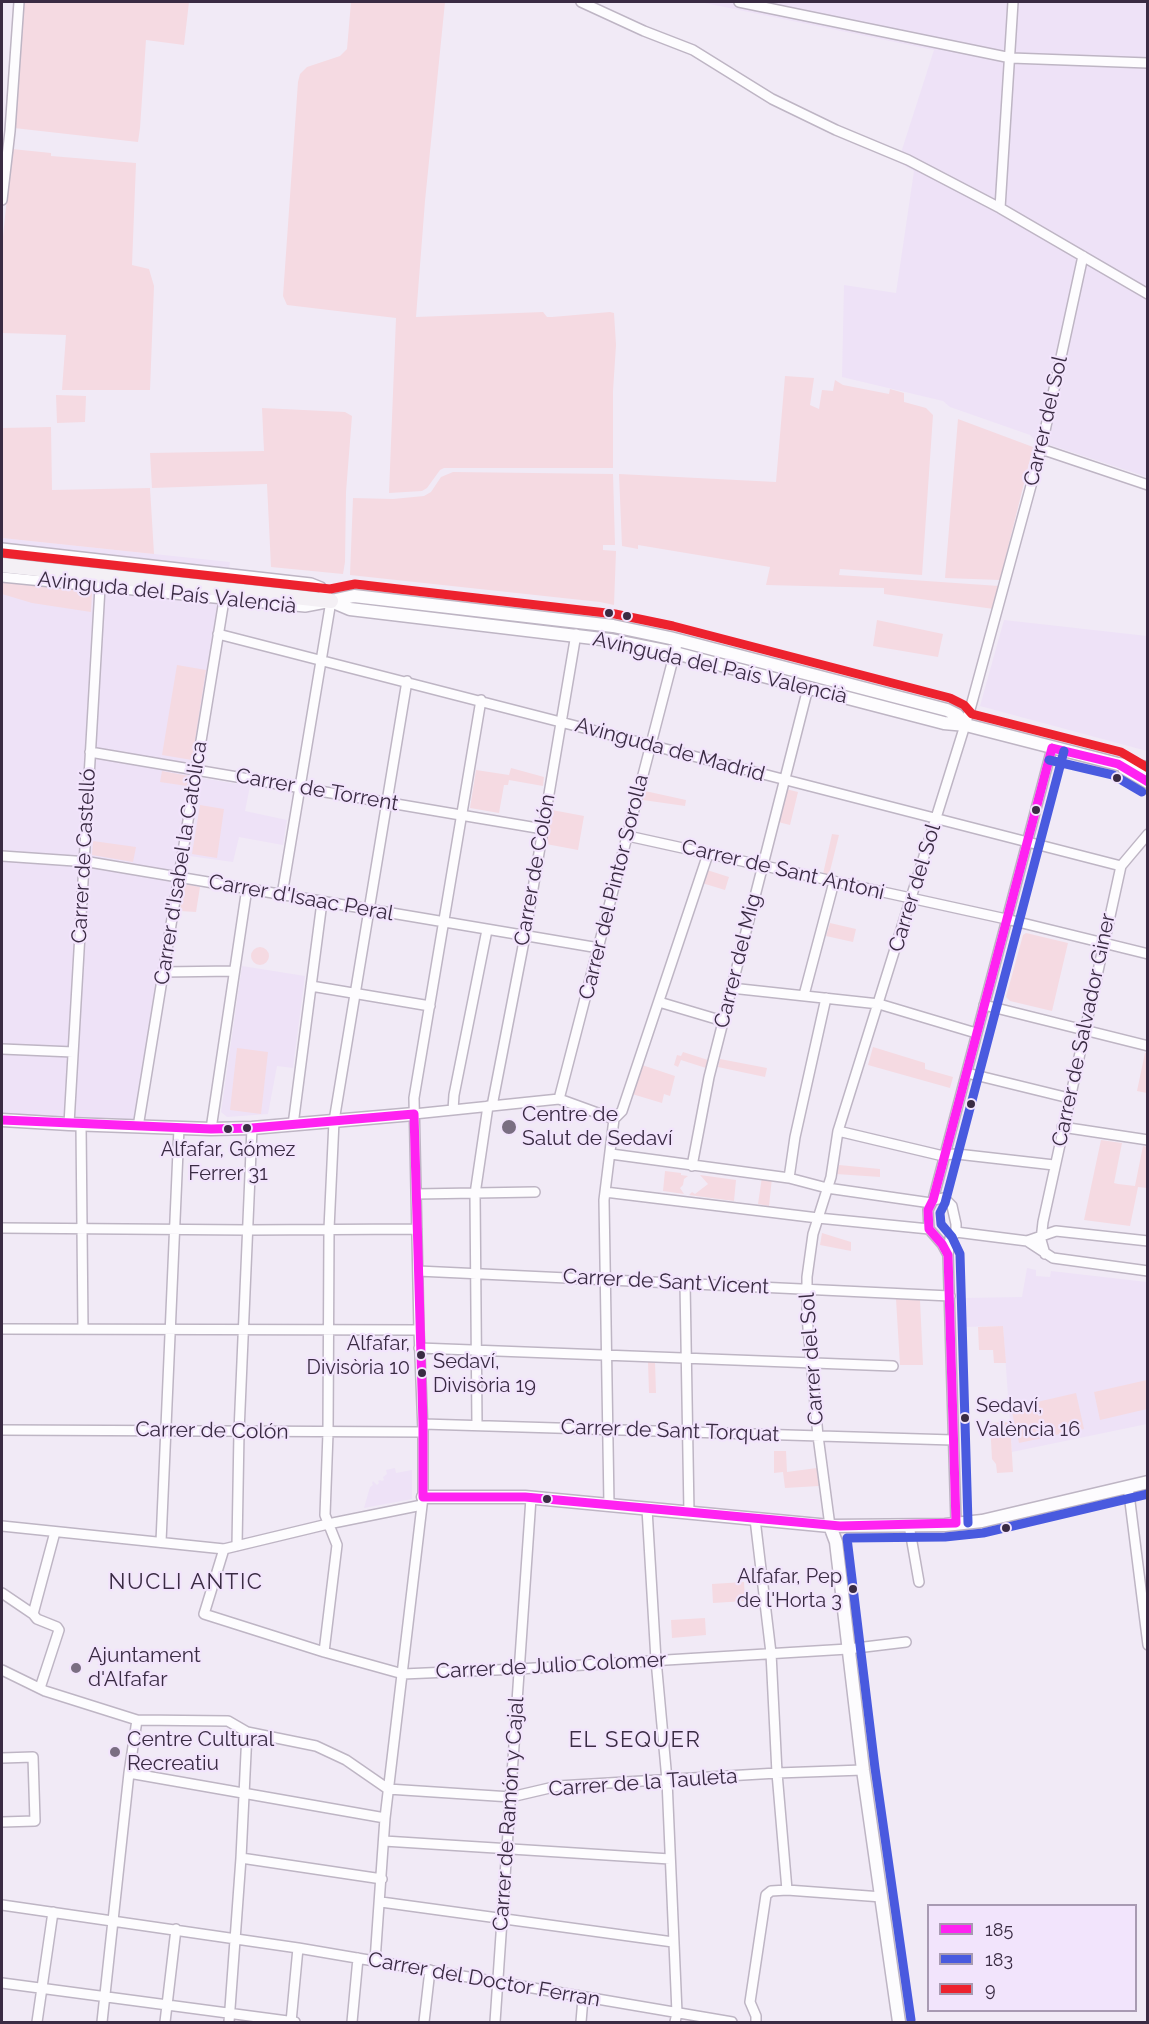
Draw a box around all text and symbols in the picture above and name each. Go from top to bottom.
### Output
street label: Carrer del Sol [1019,354,1073,488]
street label: Avinguda del País Valencià [36,567,298,619]
unlabelled marker [603,607,615,619]
unlabelled marker [621,610,633,622]
street label: Avinguda del País Valencià [590,626,850,710]
street label: Avinguda de Madrid [572,713,768,787]
street label: Carrer d'Isabel la Catòlica [149,739,213,987]
street label: Carrer de Torrent [234,763,400,817]
street label: Carrer de Castelló [67,768,101,944]
street label: Carrer del Pintor Sorolla [574,772,654,1002]
unlabelled marker [1111,772,1123,784]
street label: Carrer de Colón [509,792,561,948]
unlabelled marker [1030,804,1042,816]
street label: Carrer del Sol [884,821,946,955]
street label: Carrer de Sant Antoni [679,834,887,906]
street label: Carrer d'Isaac Peral [207,869,395,927]
street label: Carrer del Mig [709,891,767,1031]
street label: Carrer de Salvador Giner [1047,911,1121,1149]
unlabelled marker [965,1098,977,1110]
place label: Centre de Salut de Sedaví [522,1102,673,1152]
marker: Centre de Salut de Sedaví [500,1118,518,1136]
unlabelled marker [241,1122,253,1134]
marker: Alfafar, Gómez Ferrer 31 [222,1123,234,1135]
place label: Alfafar, Gómez Ferrer 31 [161,1138,295,1185]
street label: Carrer de Sant Vicent [562,1264,770,1300]
street label: Carrer del Sol [795,1292,829,1426]
place label: Alfafar, Divisòria 10 [307,1332,410,1379]
marker: Alfafar, Divisòria 10 [415,1349,427,1361]
place label: Sedaví, Divisòria 19 [433,1350,536,1397]
marker: Sedaví, Divisòria 19 [416,1367,428,1379]
place label: Sedaví, València 16 [976,1394,1080,1441]
marker: Sedaví, València 16 [959,1412,971,1424]
street label: Carrer de Sant Torquat [560,1415,780,1447]
street label: Carrer de Colón [135,1417,289,1445]
unlabelled marker [541,1493,553,1505]
unlabelled marker [1000,1522,1012,1534]
place label: Alfafar, Pep de l'Horta 3 [737,1565,842,1612]
district label: NUCLI ANTIC [109,1569,263,1595]
marker: Alfafar, Pep de l'Horta 3 [847,1583,859,1595]
place label: Ajuntament d'Alfafar [88,1643,201,1693]
street label: Carrer de Julio Colomer [435,1647,667,1685]
marker: Ajuntament d'Alfafar [69,1661,83,1675]
street label: Carrer de Ramón y Cajal [488,1696,530,1932]
place label: Centre Cultural Recreatiu [127,1727,274,1777]
district label: EL SEQUER [569,1727,701,1753]
marker: Centre Cultural Recreatiu [108,1745,122,1759]
street label: Carrer de la Tauleta [548,1764,738,1802]
legend [927,1904,1137,2012]
text: 185 [985,1919,1013,1940]
street label: Carrer del Doctor Ferran [366,1947,602,2013]
text: 183 [985,1949,1013,1970]
text: 9 [985,1979,996,2000]

